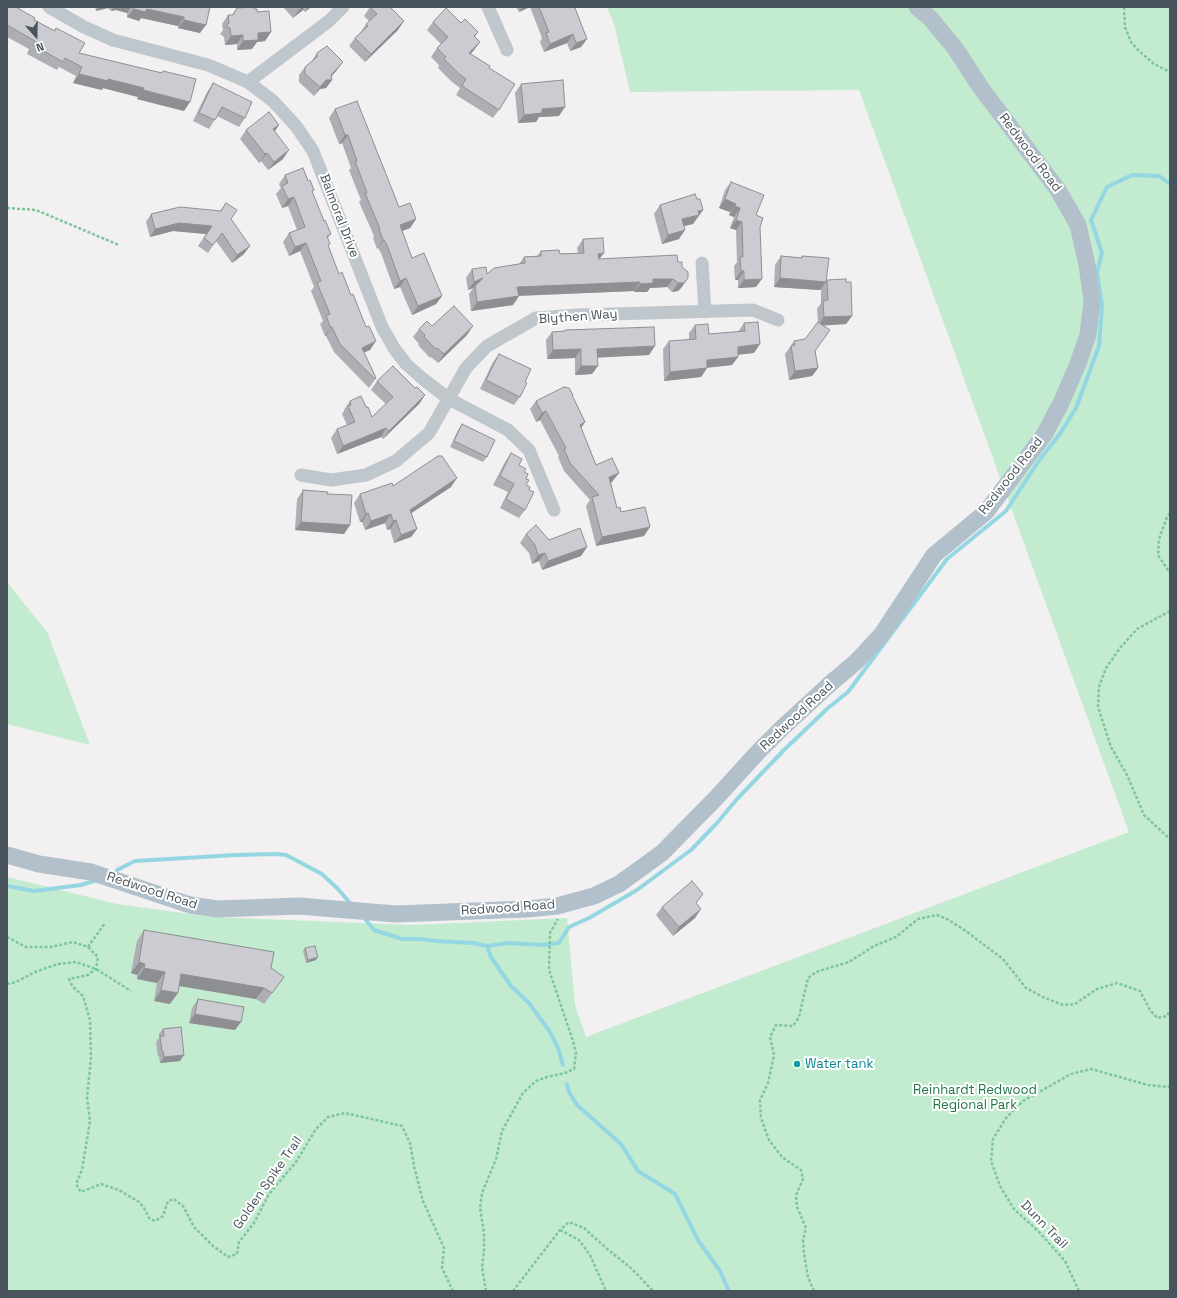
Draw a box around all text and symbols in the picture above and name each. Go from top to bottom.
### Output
north arrow [16,16,56,56]
text: N [34,39,46,55]
street label: Redwood Road [995,111,1065,195]
street label: Balmoral Drive [316,172,362,260]
street label: Blythen Way [538,306,618,328]
street label: Redwood Road [976,434,1046,518]
street label: Redwood Road [757,678,837,754]
street label: Redwood Road [105,869,199,913]
street label: Redwood Road [460,897,556,919]
place label: Water tank [805,1056,873,1072]
marker: Water tank [792,1059,802,1069]
park label: Reinhardt Redwood Regional Park [913,1082,1037,1113]
street label: Golden Spike Trail [230,1134,306,1232]
street label: Dunn Trail [1017,1198,1071,1252]

